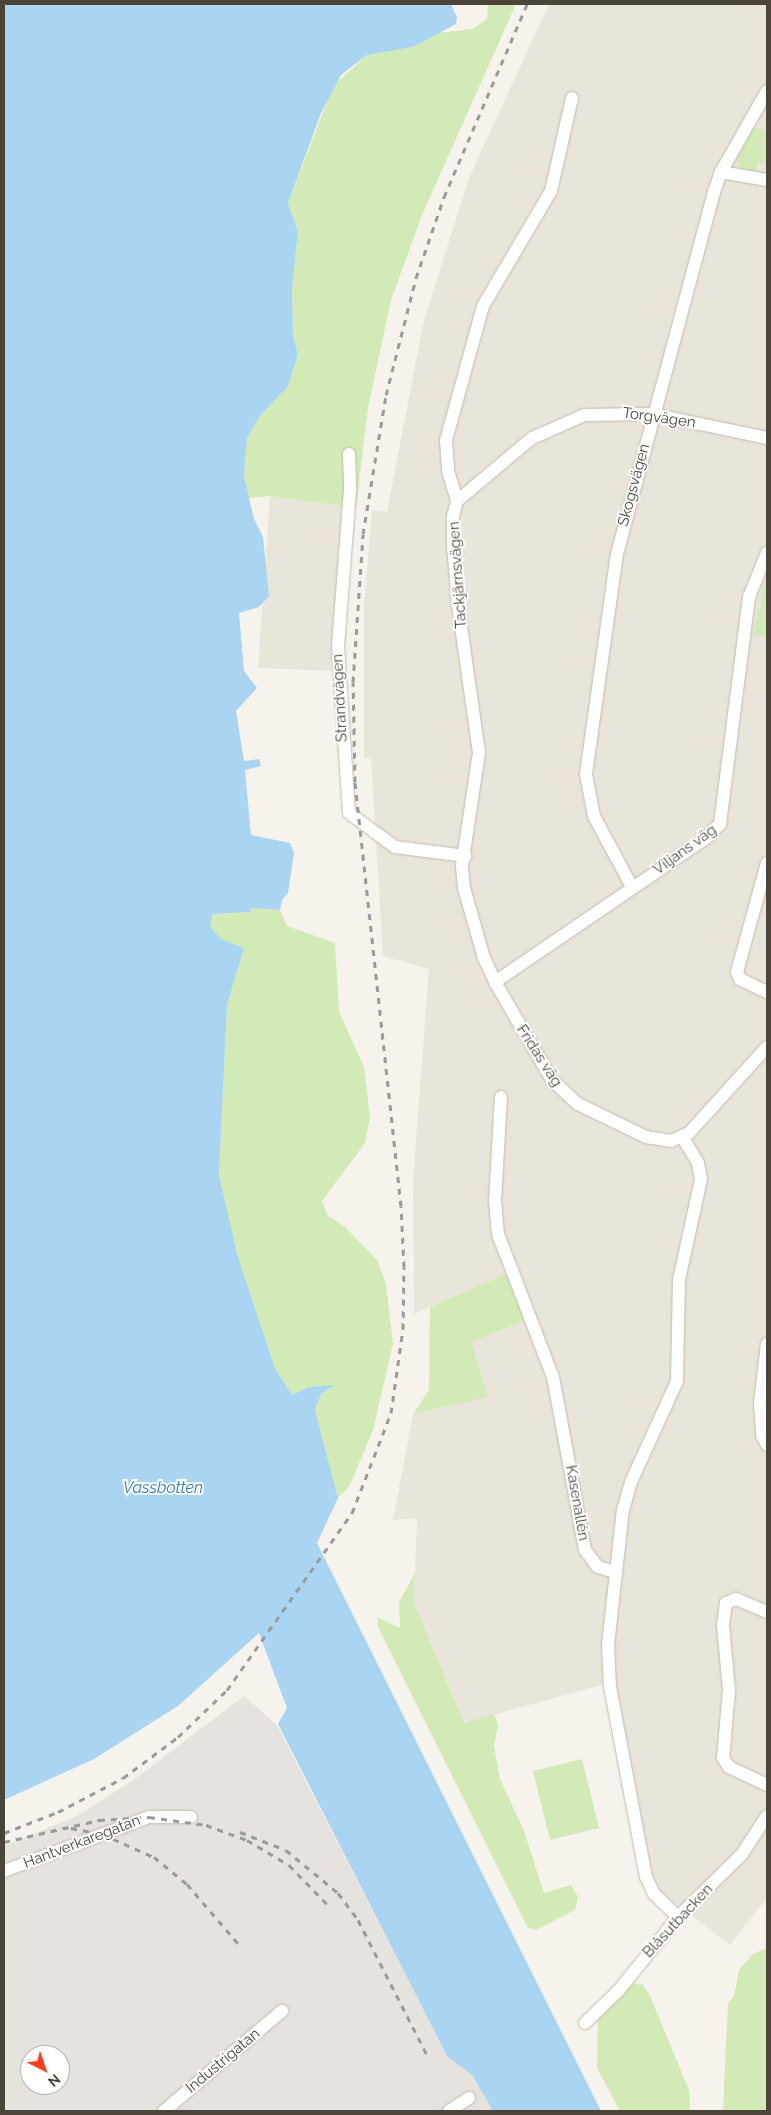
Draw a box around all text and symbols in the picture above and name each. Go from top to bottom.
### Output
street label: Torgvägen [621,404,697,432]
street label: Skogsvägen [614,442,654,528]
street label: Tackjärnsvägen [445,521,471,629]
street label: Strandvägen [329,653,351,743]
street label: Viljans väg [650,821,720,879]
street label: Fridas väg [512,1021,566,1091]
street label: Kasenallén [561,1464,593,1542]
water label: Vassbotten [123,1478,203,1498]
street label: Hantverkaregatan [21,1811,143,1873]
street label: Blåsutbacken [639,1880,717,1962]
street label: Industrigatan [182,2025,264,2097]
north arrow [20,2045,70,2095]
text: N [45,2071,63,2090]

